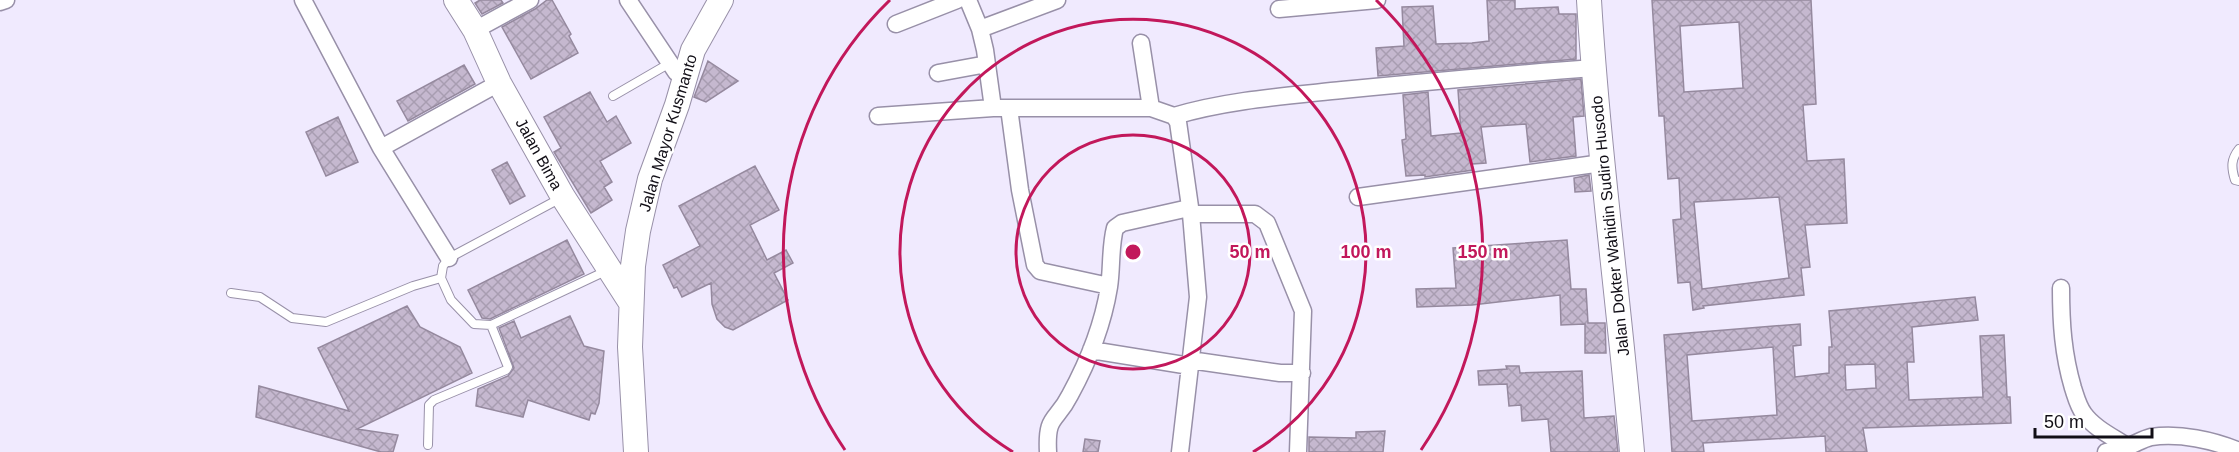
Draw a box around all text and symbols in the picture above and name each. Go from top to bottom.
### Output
street label: Jalan Mayor Kusmanto [636,52,700,214]
street label: Jalan Dokter Wahidin Sudiro Husodo [1588,95,1632,357]
street label: Jalan Bima [512,115,566,193]
centre of rings [1123,242,1143,262]
text: 50 m [1229,242,1271,262]
text: 100 m [1340,242,1392,262]
text: 150 m [1457,242,1509,262]
scale bar [2035,401,2152,439]
text: 50 m [2044,412,2084,432]

